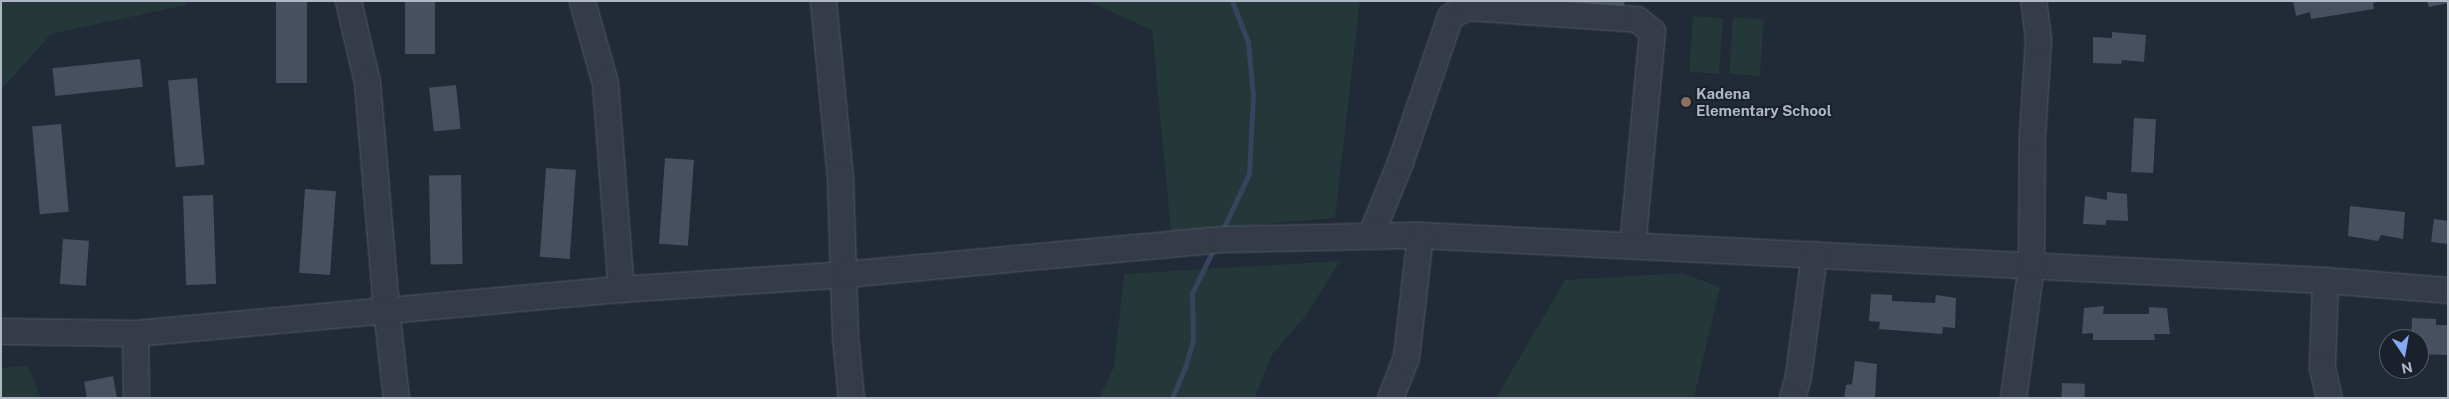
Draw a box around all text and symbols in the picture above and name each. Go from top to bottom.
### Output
place label: Kadena Elementary School [1696,84,1832,119]
marker: Kadena Elementary School [1680,96,1692,108]
north arrow [2379,329,2429,379]
text: N [2400,359,2414,377]

